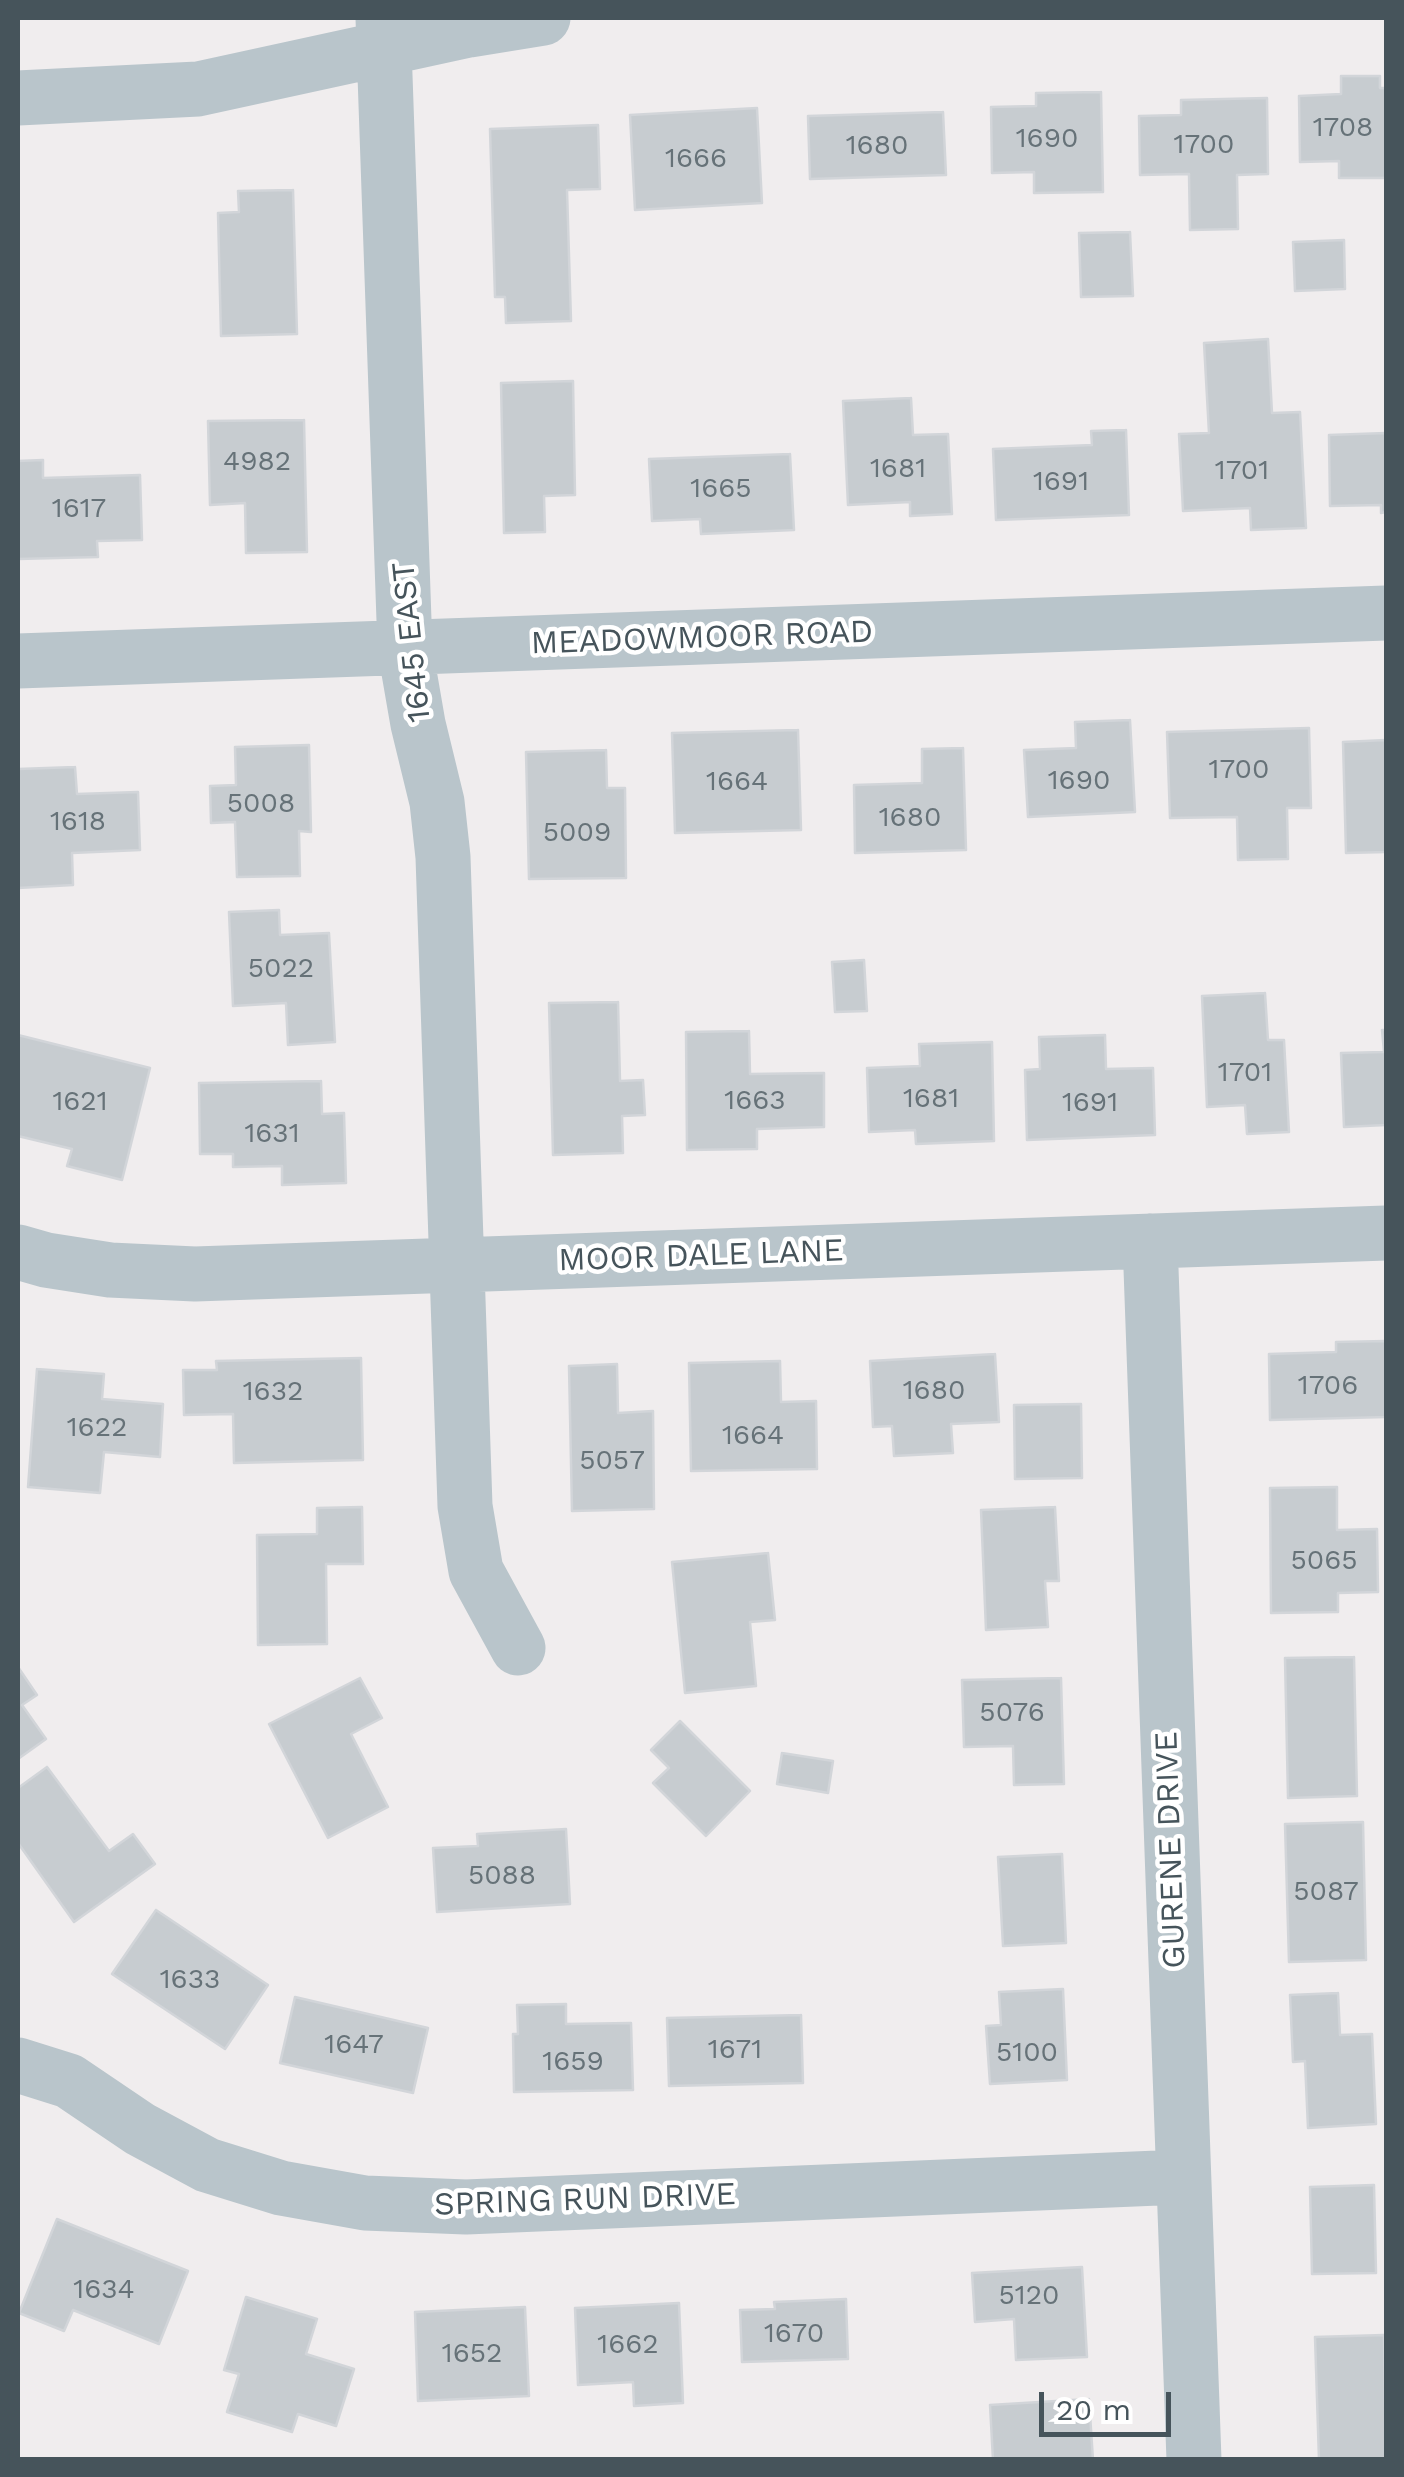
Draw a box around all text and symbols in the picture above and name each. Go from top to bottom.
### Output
house number: 1708 [1313,111,1373,145]
house number: 1690 [1016,122,1078,156]
house number: 1700 [1174,128,1234,162]
house number: 1680 [846,129,908,163]
house number: 1666 [665,142,727,176]
house number: 4982 [223,445,291,479]
house number: 1681 [870,452,926,486]
house number: 1701 [1215,454,1269,488]
house number: 1691 [1033,465,1089,499]
house number: 1665 [690,472,752,506]
house number: 1617 [52,492,106,526]
street label: 1645 EAST [384,560,440,724]
street label: MEADOWMOOR ROAD [530,613,874,663]
house number: 1700 [1209,753,1269,787]
house number: 1690 [1048,764,1110,798]
house number: 1664 [706,765,768,799]
house number: 5008 [227,787,295,821]
house number: 1680 [879,801,941,835]
house number: 1618 [50,805,106,839]
house number: 5009 [543,816,611,850]
house number: 5022 [248,952,314,986]
house number: 1701 [1218,1056,1272,1090]
house number: 1681 [903,1082,959,1116]
house number: 1663 [724,1084,786,1118]
house number: 1621 [52,1085,108,1119]
house number: 1691 [1062,1086,1118,1120]
house number: 1631 [244,1117,300,1151]
street label: MOOR DALE LANE [558,1232,844,1280]
house number: 1706 [1298,1369,1358,1403]
house number: 1680 [903,1374,965,1408]
house number: 1632 [243,1375,303,1409]
house number: 1622 [67,1411,127,1445]
house number: 1664 [722,1419,784,1453]
house number: 5057 [579,1444,645,1478]
house number: 5065 [1290,1544,1358,1578]
house number: 5076 [979,1696,1045,1730]
street label: GURENE DRIVE [1148,1731,1194,1969]
house number: 5088 [468,1859,536,1893]
house number: 5087 [1293,1875,1359,1909]
house number: 1633 [160,1963,220,1997]
house number: 1647 [324,2028,384,2062]
house number: 1671 [708,2033,762,2067]
house number: 5100 [996,2036,1058,2070]
house number: 1659 [542,2045,604,2079]
street label: SPRING RUN DRIVE [434,2176,736,2224]
house number: 1634 [73,2273,135,2307]
house number: 5120 [999,2279,1059,2313]
house number: 1670 [764,2317,824,2351]
house number: 1662 [597,2328,659,2362]
house number: 1652 [442,2337,502,2371]
scale bar [1044,2372,1176,2434]
text: 20 m [1056,2392,1131,2427]

